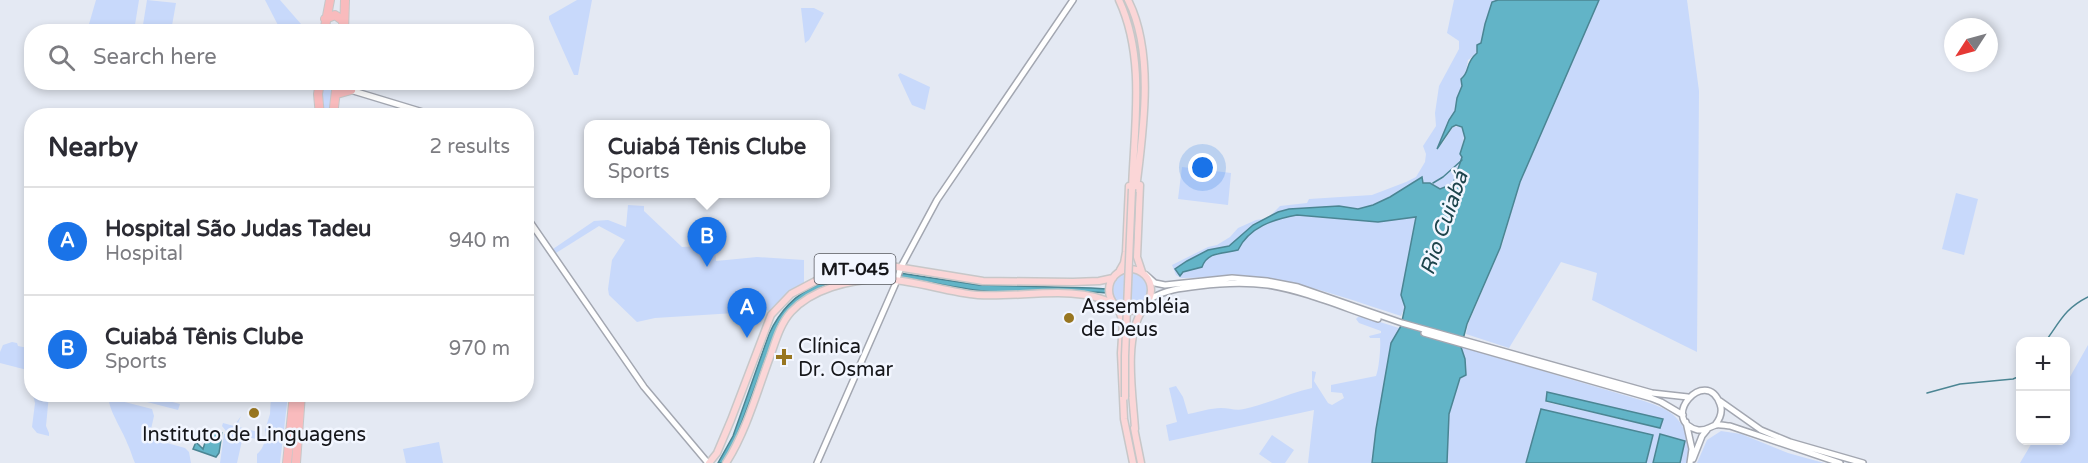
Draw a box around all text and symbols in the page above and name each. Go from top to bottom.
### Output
north arrow [1944,18,1998,72]
search box [24,24,534,90]
icon: search [45,41,78,74]
text: Search here [93,44,217,70]
popup [584,120,830,198]
text: Nearby [48,132,138,163]
text: Cuiabá Tênis Clube [608,134,806,160]
text: 2 results [430,135,510,159]
your location [1188,153,1217,182]
text: Sports [608,160,670,184]
water label: Rio Cuiabá [1415,167,1474,278]
text: Hospital São Judas Tadeu [105,216,372,242]
pin: B [688,218,726,267]
text: A [60,229,75,253]
text: 940 m [449,229,510,253]
text: Hospital [105,242,183,266]
road number: MT-045 [814,254,896,284]
pin: A [728,288,766,338]
place label: Assembléia de Deus [1081,295,1190,342]
marker: Assembléia de Deus [1062,311,1076,325]
text: Cuiabá Tênis Clube [105,324,303,350]
place label: Clínica Dr. Osmar [798,335,894,382]
text: B [61,337,74,361]
text: 970 m [449,337,510,361]
map controls [2016,337,2070,445]
button: + [2016,337,2070,391]
marker: Clínica Dr. Osmar [775,348,793,366]
text: Sports [105,350,167,374]
button: − [2016,391,2070,445]
marker: Instituto de Linguagens [247,406,261,420]
place label: Instituto de Linguagens [142,423,366,447]

